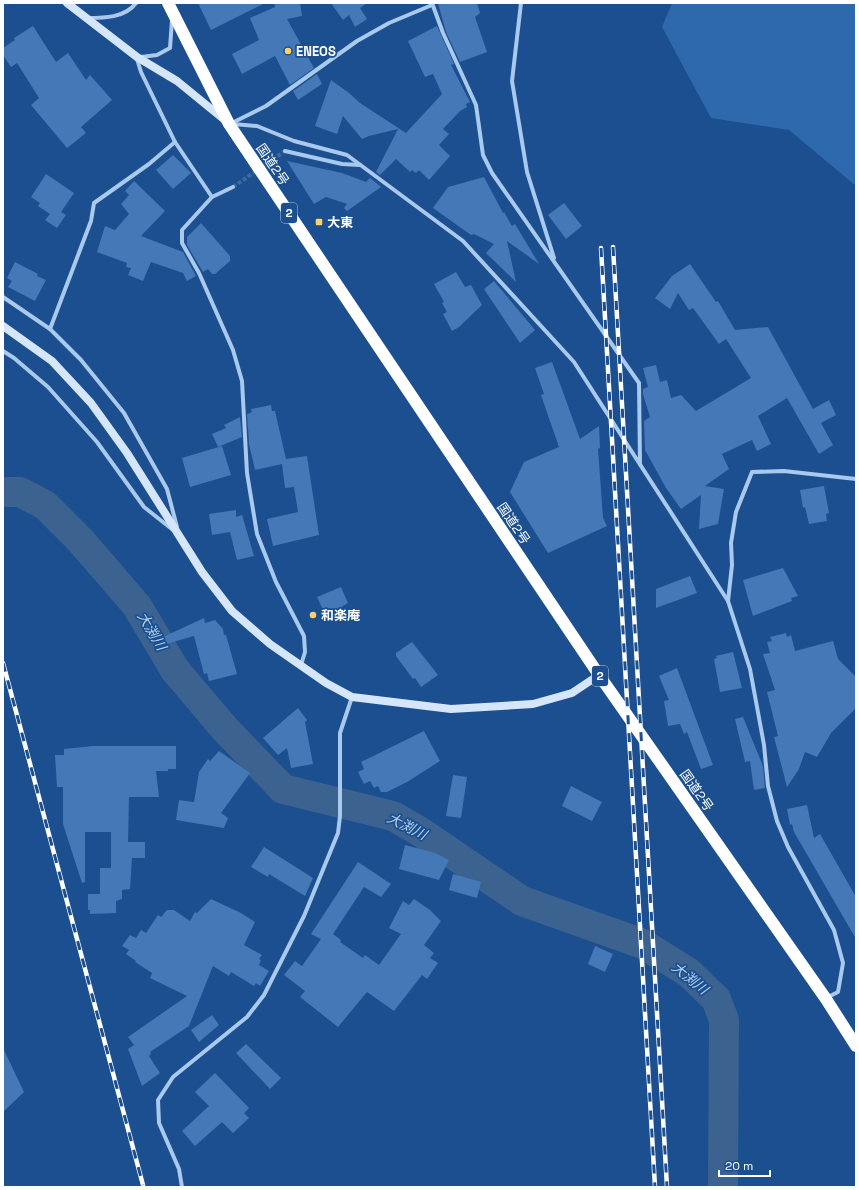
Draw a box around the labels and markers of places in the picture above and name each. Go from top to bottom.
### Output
place label: ENEOS [296,43,336,60]
marker: ENEOS [283,46,293,56]
place label: 大東 [327,214,353,231]
marker: 大東 [314,217,324,227]
place label: 和楽庵 [321,607,360,624]
marker: 和楽庵 [308,610,318,620]

